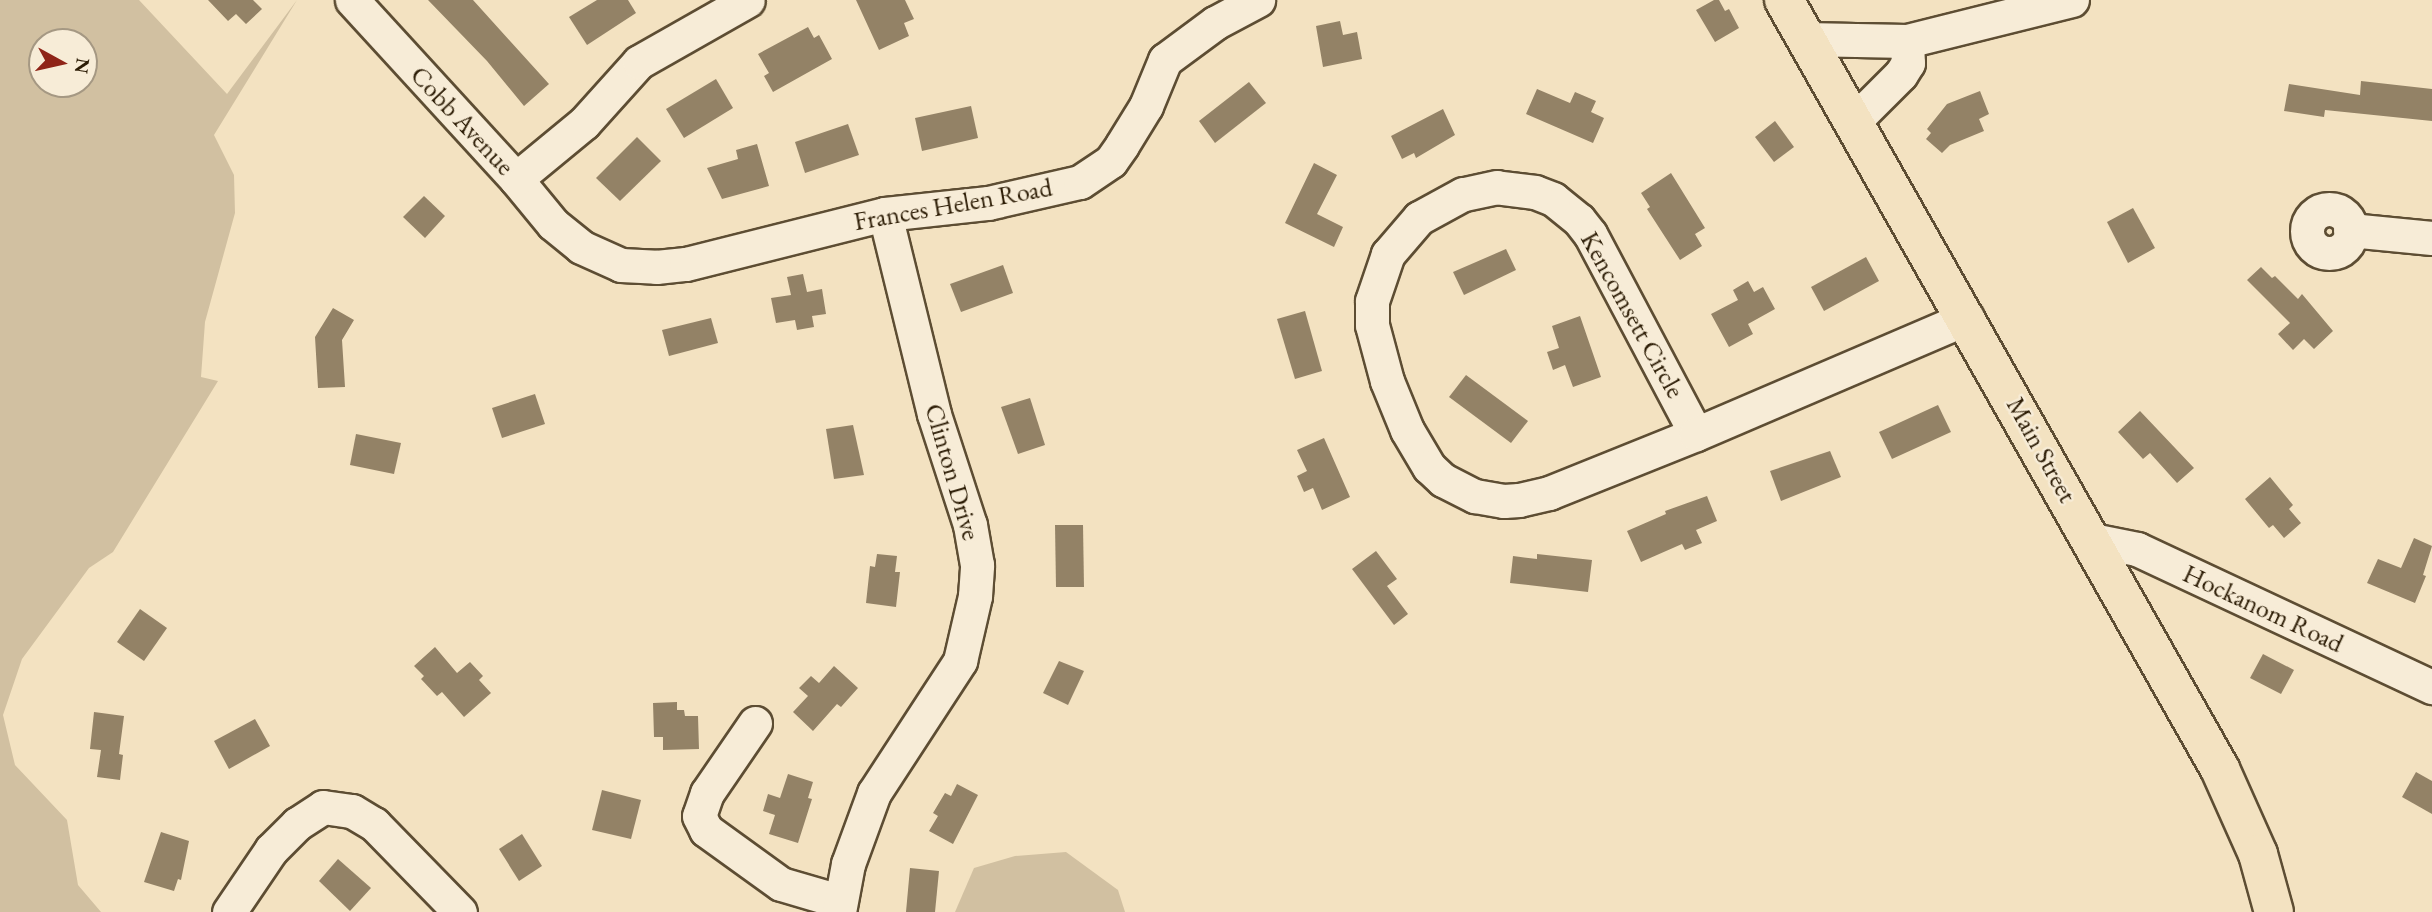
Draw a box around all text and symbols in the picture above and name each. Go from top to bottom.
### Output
north arrow [28,28,98,98]
text: N [69,56,96,75]
street label: Cobb Avenue [404,60,520,182]
street label: Frances Helen Road [851,172,1055,238]
street label: Kencomsett Circle [1573,226,1691,404]
street label: Main Street [1999,392,2083,508]
street label: Clinton Drive [918,400,986,544]
street label: Hockanom Road [2178,558,2348,660]

